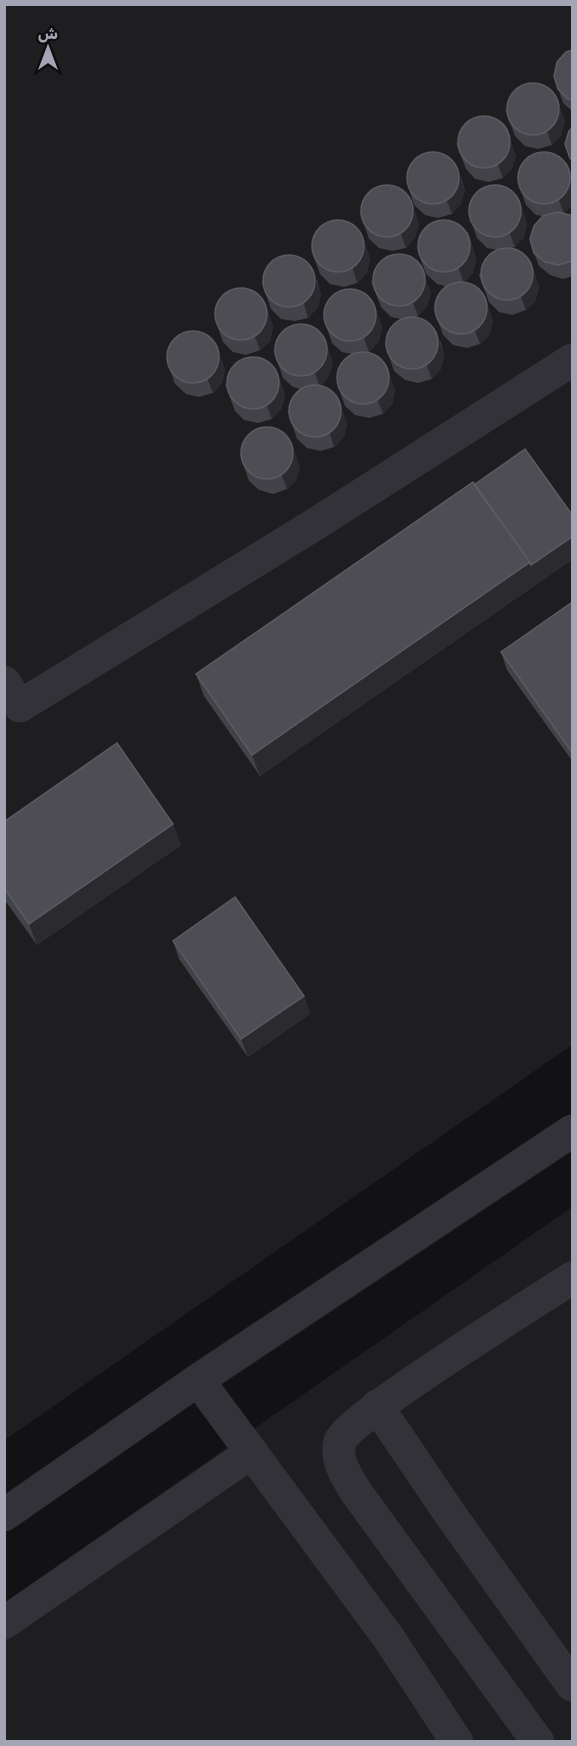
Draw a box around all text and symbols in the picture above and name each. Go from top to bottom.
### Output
north arrow [18,18,78,78]
text: ش [38,24,58,43]

